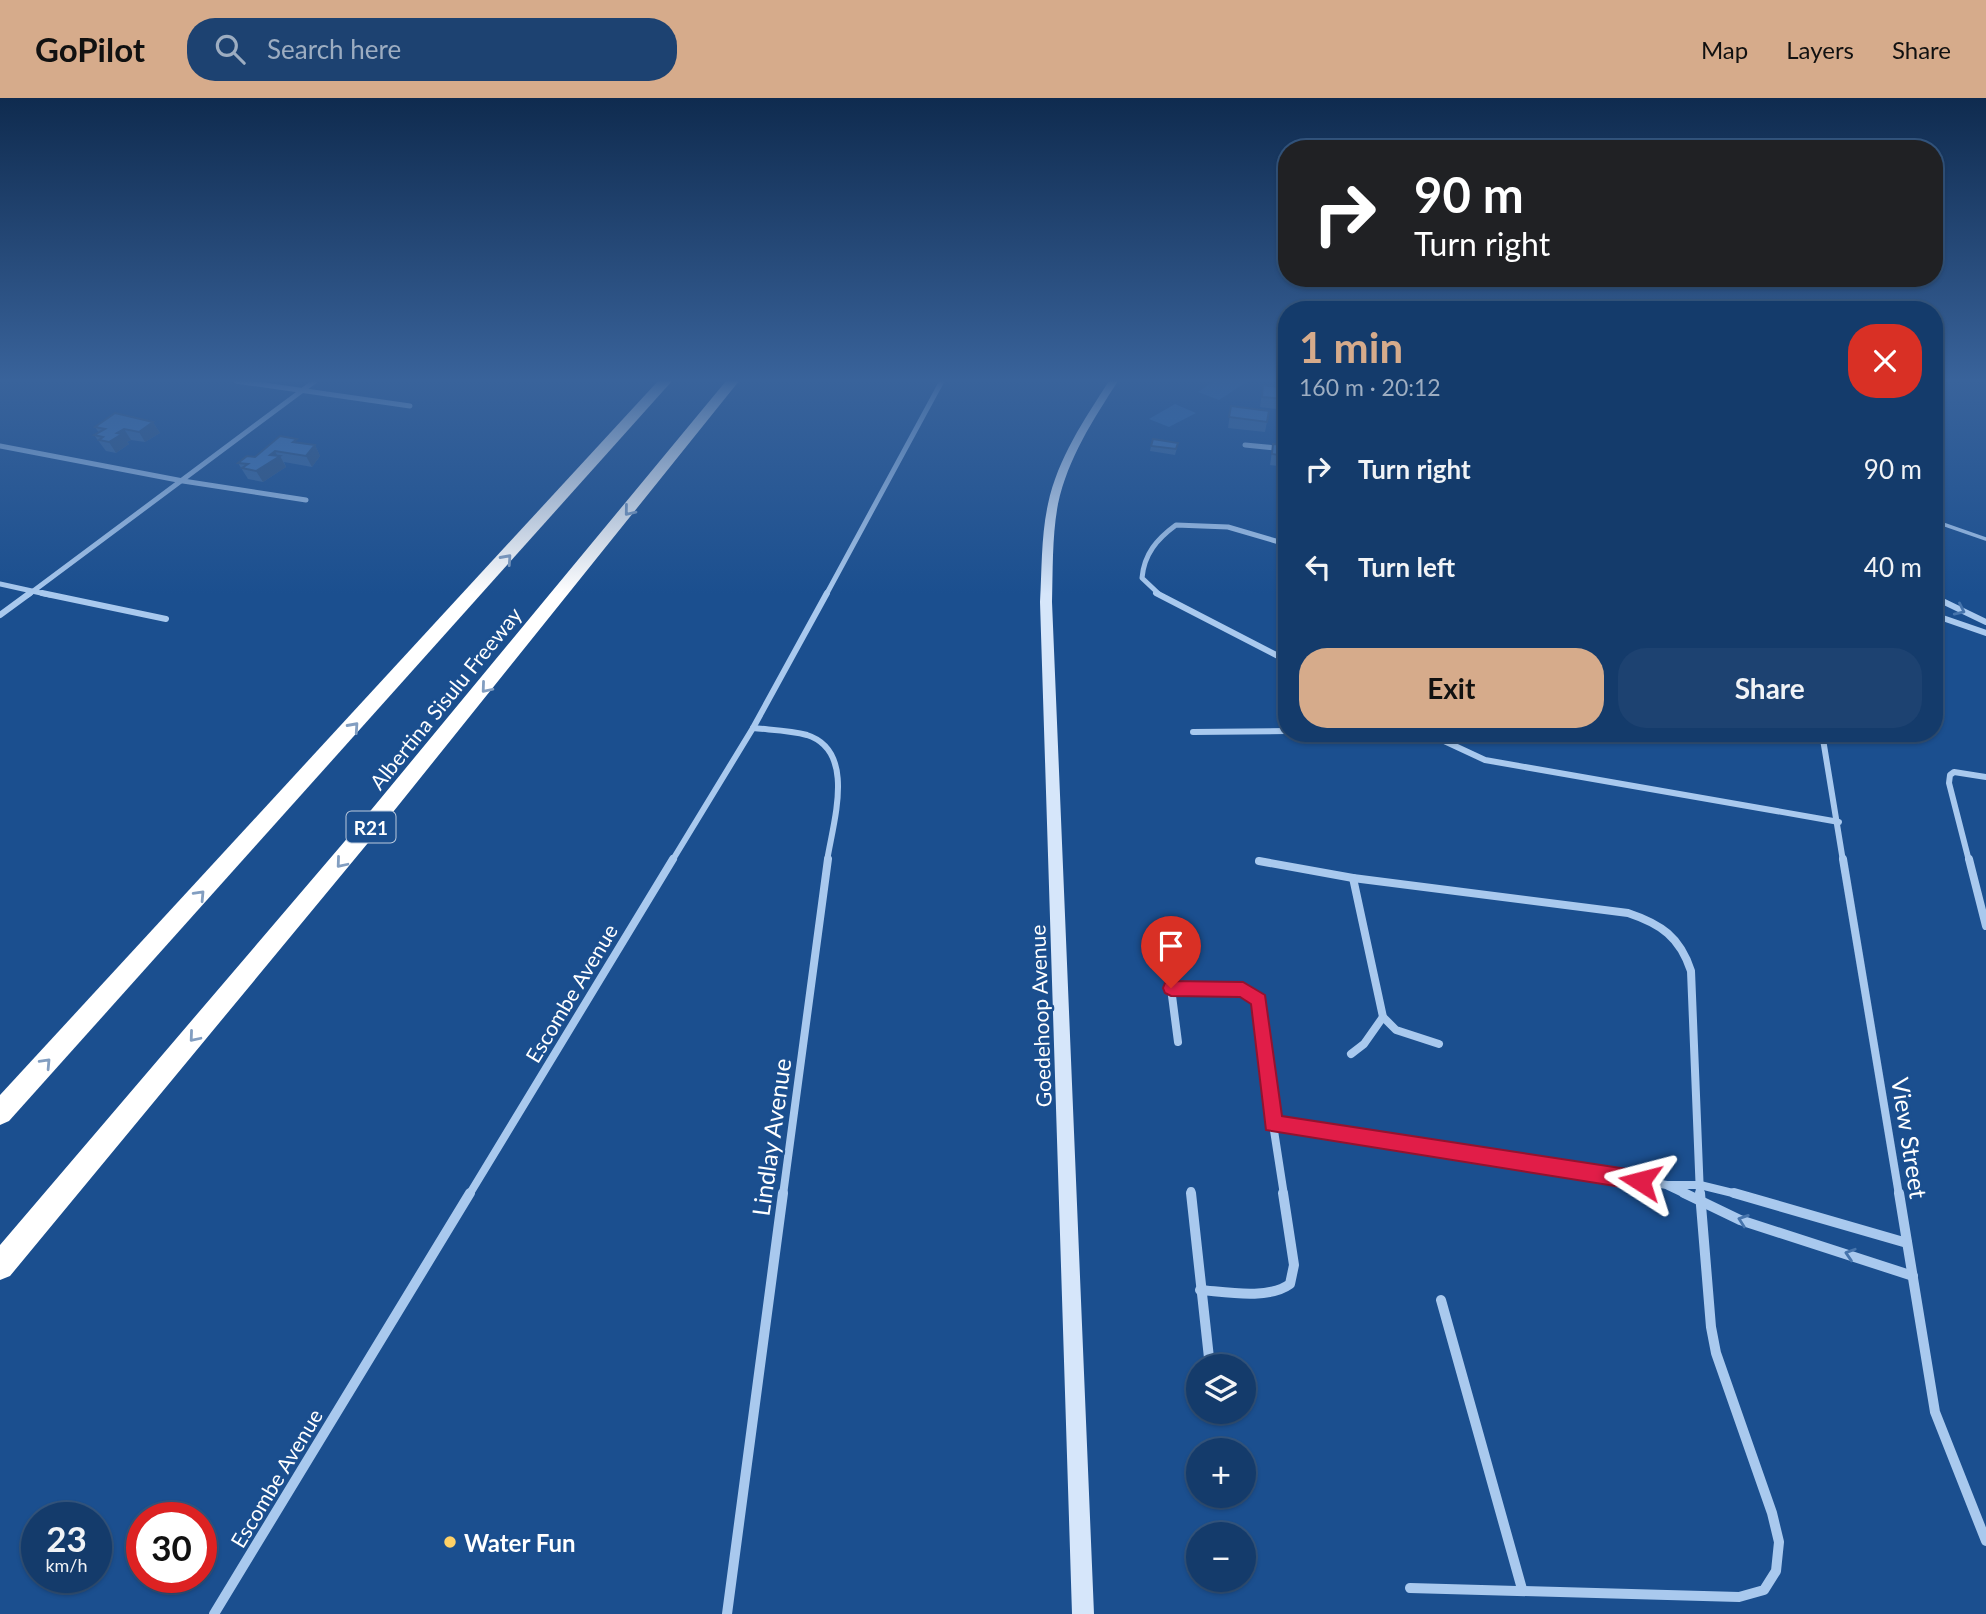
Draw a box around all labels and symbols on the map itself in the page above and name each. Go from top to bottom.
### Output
one-way arrow [624,504,637,516]
one-way arrow [499,554,511,567]
one-way arrow [1953,601,1965,615]
street label: Albertina Sisulu Freeway [364,602,526,794]
one-way arrow [482,680,494,693]
one-way arrow [345,722,358,735]
road number: R21 [346,812,396,842]
one-way arrow [337,855,349,868]
one-way arrow [192,890,205,903]
pin [1141,916,1201,988]
street label: Escombe Avenue [520,919,622,1067]
street label: Goedehoop Avenue [1024,924,1056,1108]
one-way arrow [190,1029,202,1042]
street label: Lindlay Avenue [746,1056,796,1218]
one-way arrow [38,1058,51,1071]
street label: View Street [1886,1075,1934,1201]
position arrow [1603,1144,1677,1218]
one-way arrow [1737,1214,1749,1228]
one-way arrow [1844,1248,1856,1263]
street label: Escombe Avenue [225,1404,327,1552]
speed limit sign: 30 [126,1502,217,1593]
place label: Water Fun [464,1528,576,1557]
marker: Water Fun [442,1534,458,1550]

